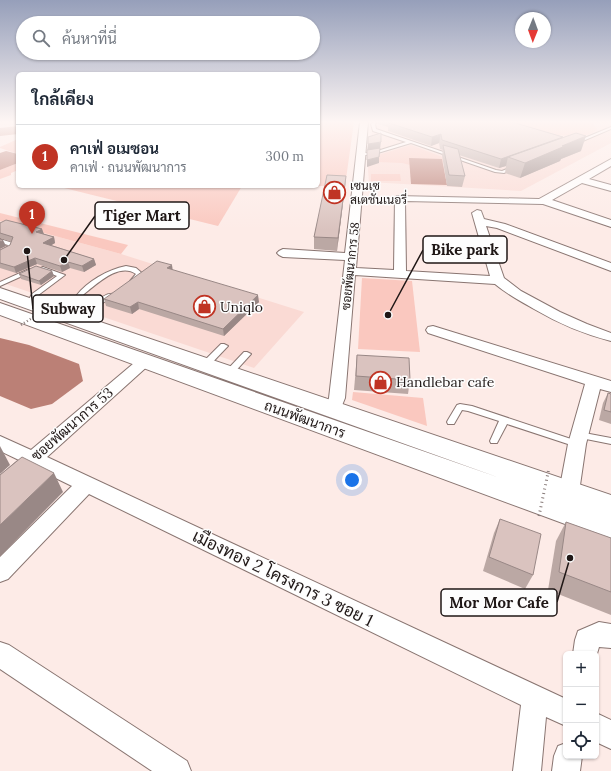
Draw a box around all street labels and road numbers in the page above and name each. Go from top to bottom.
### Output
street label: ซอยพัฒนาการ 58 [338,221,362,311]
street label: ซอยพัฒนาการ 53 [27,383,117,465]
street label: ถนนพัฒนาการ [262,396,348,442]
street label: เมืองทอง 2 โครงการ 3 ซอย 1 [189,525,377,631]

